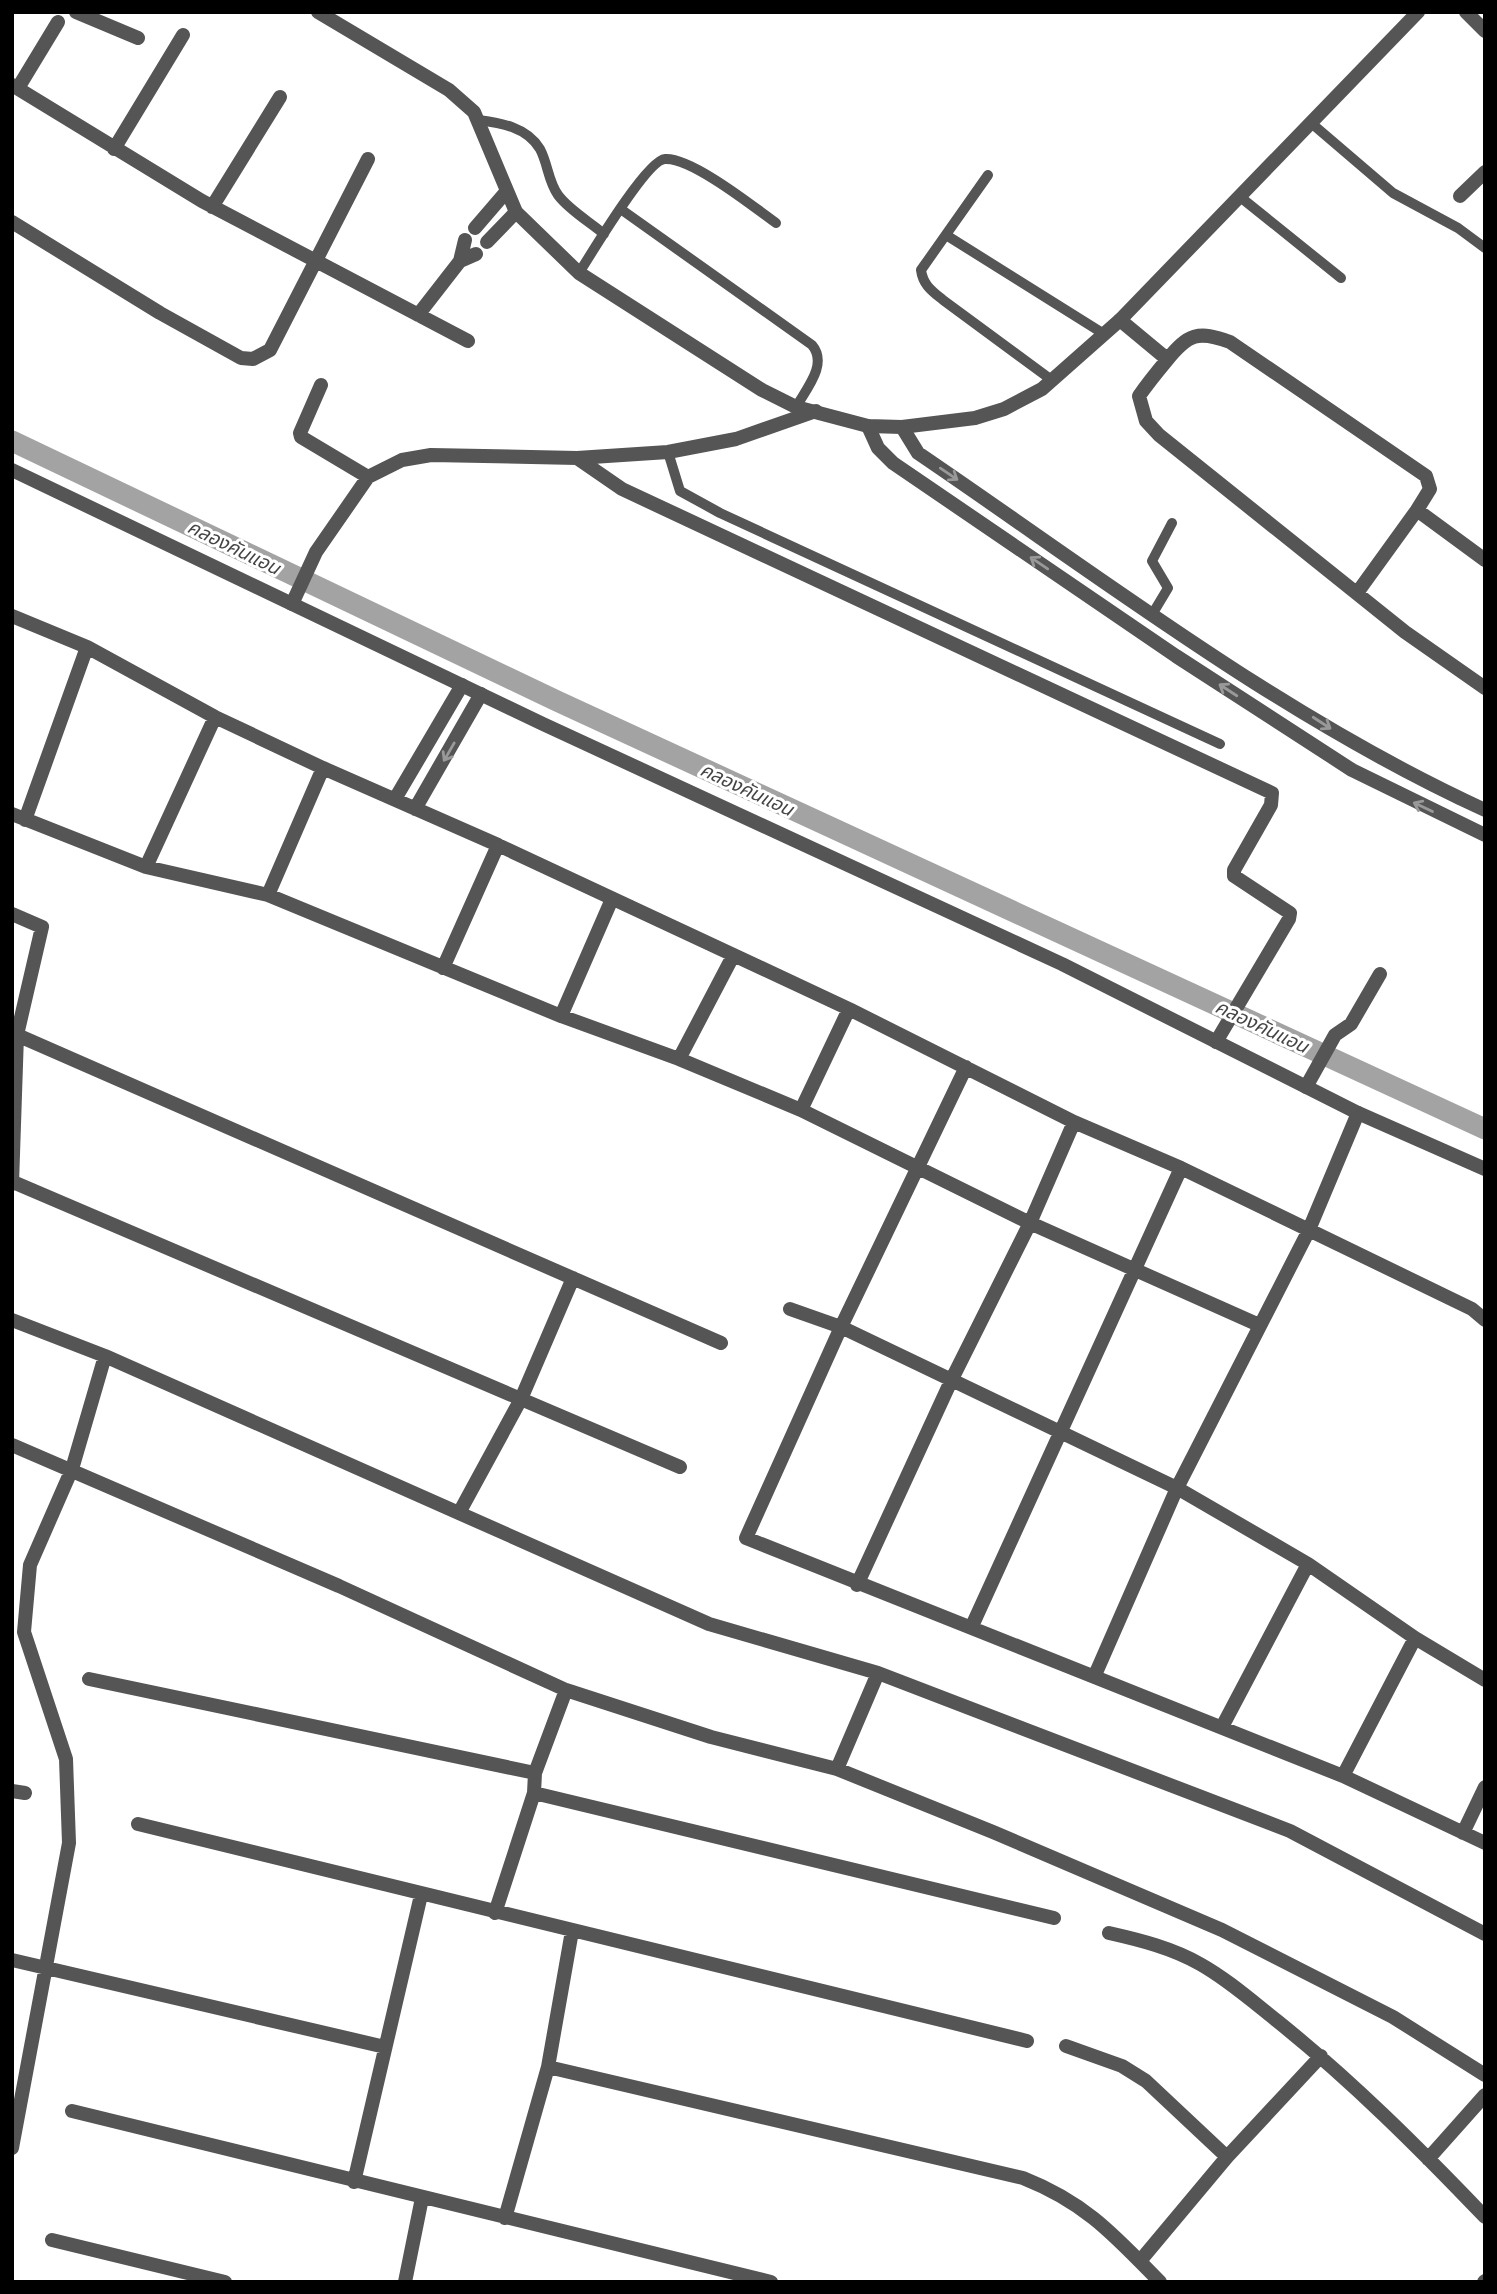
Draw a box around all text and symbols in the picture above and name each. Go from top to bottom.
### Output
one-way arrow [939,467,959,481]
water label: คลองคันแอน [184,515,285,579]
one-way arrow [1030,556,1049,570]
one-way arrow [1219,683,1238,697]
one-way arrow [1311,716,1331,730]
one-way arrow [442,741,455,762]
water label: คลองคันแอน [697,758,798,821]
one-way arrow [1413,800,1434,813]
water label: คลองคันแอน [1212,995,1313,1058]

